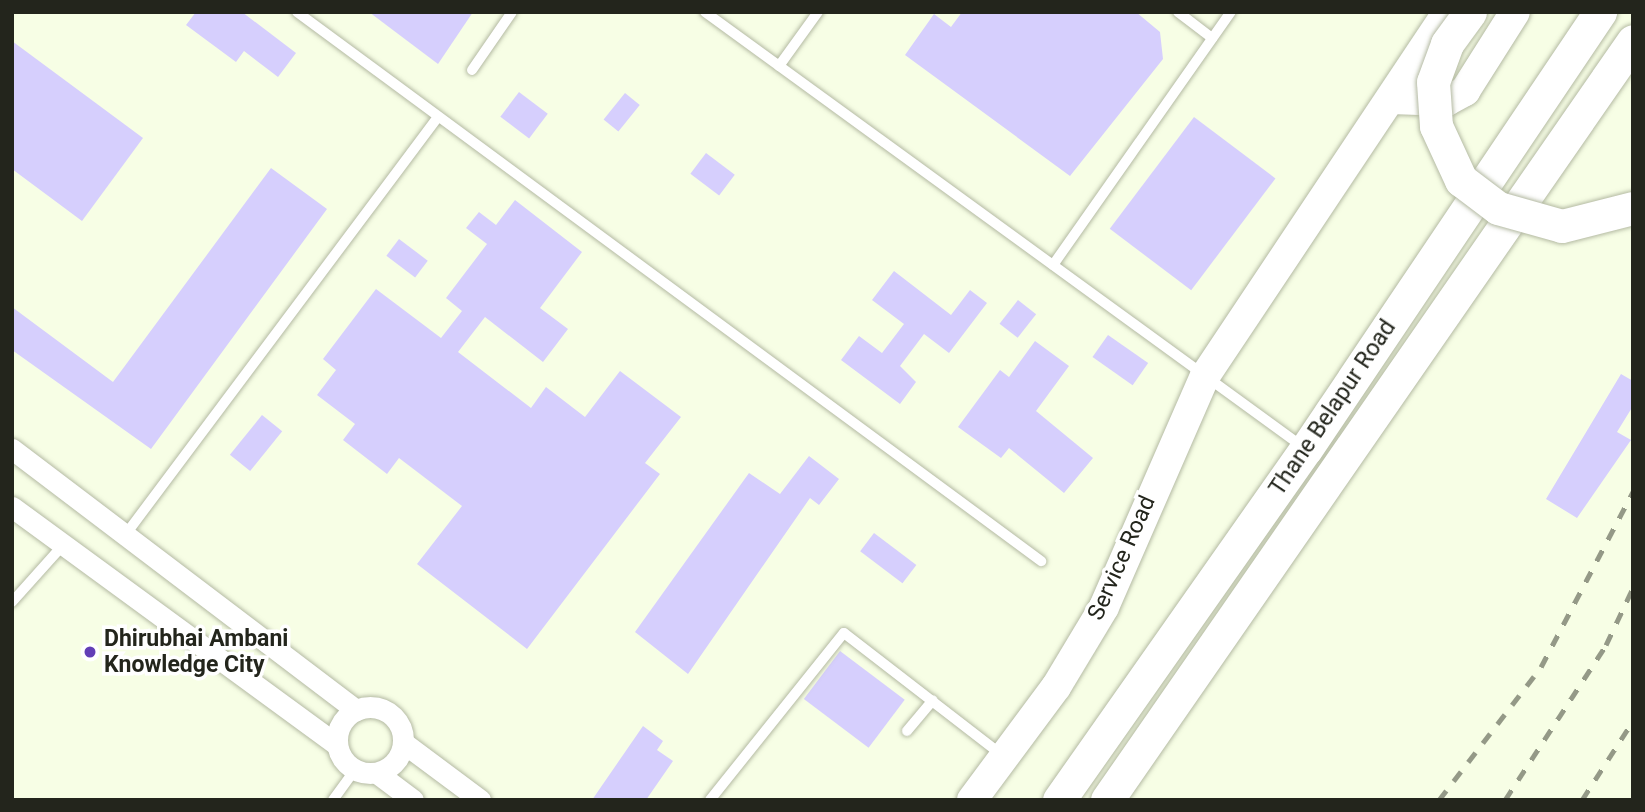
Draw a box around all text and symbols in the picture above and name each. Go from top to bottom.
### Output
street label: Thane Belapur Road [1264,315,1402,501]
street label: Service Road [1082,492,1162,624]
place label: Dhirubhai Ambani Knowledge City [104,625,288,679]
marker: Dhirubhai Ambani Knowledge City [82,644,98,660]

